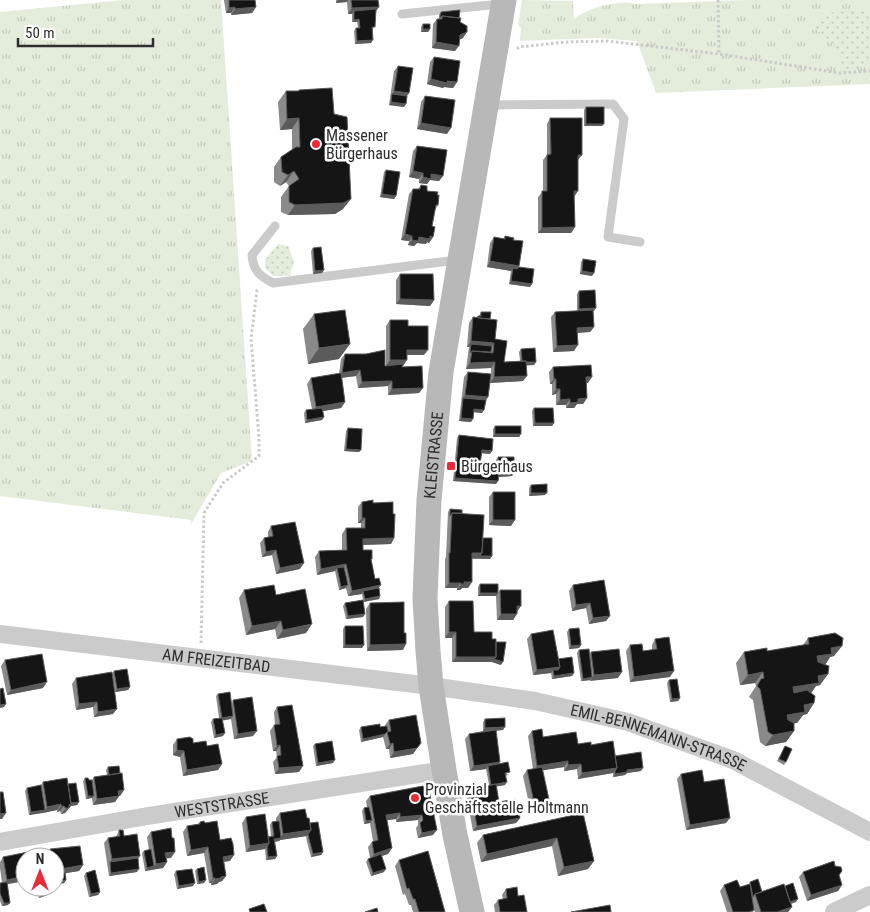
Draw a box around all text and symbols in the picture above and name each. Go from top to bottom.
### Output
scale bar [18,15,152,47]
text: 50 m [25,24,55,42]
place label: Massener Bürgerhaus [326,126,398,163]
marker: Massener Bürgerhaus [310,138,322,150]
street label: KLEISTRASSE [420,411,447,500]
place label: Bürgerhaus [461,457,533,476]
marker: Bürgerhaus [445,460,457,472]
street label: AM FREIZEITBAD [161,645,271,677]
street label: EMIL-BENNEMANN-STRASSE [569,700,750,775]
place label: Provinzial Geschäftsstelle Holtmann [425,780,589,817]
street label: WESTSTRASSE [173,788,271,822]
marker: Provinzial Geschäftsstelle Holtmann [409,792,421,804]
north arrow [15,847,65,897]
text: N [36,851,44,867]

